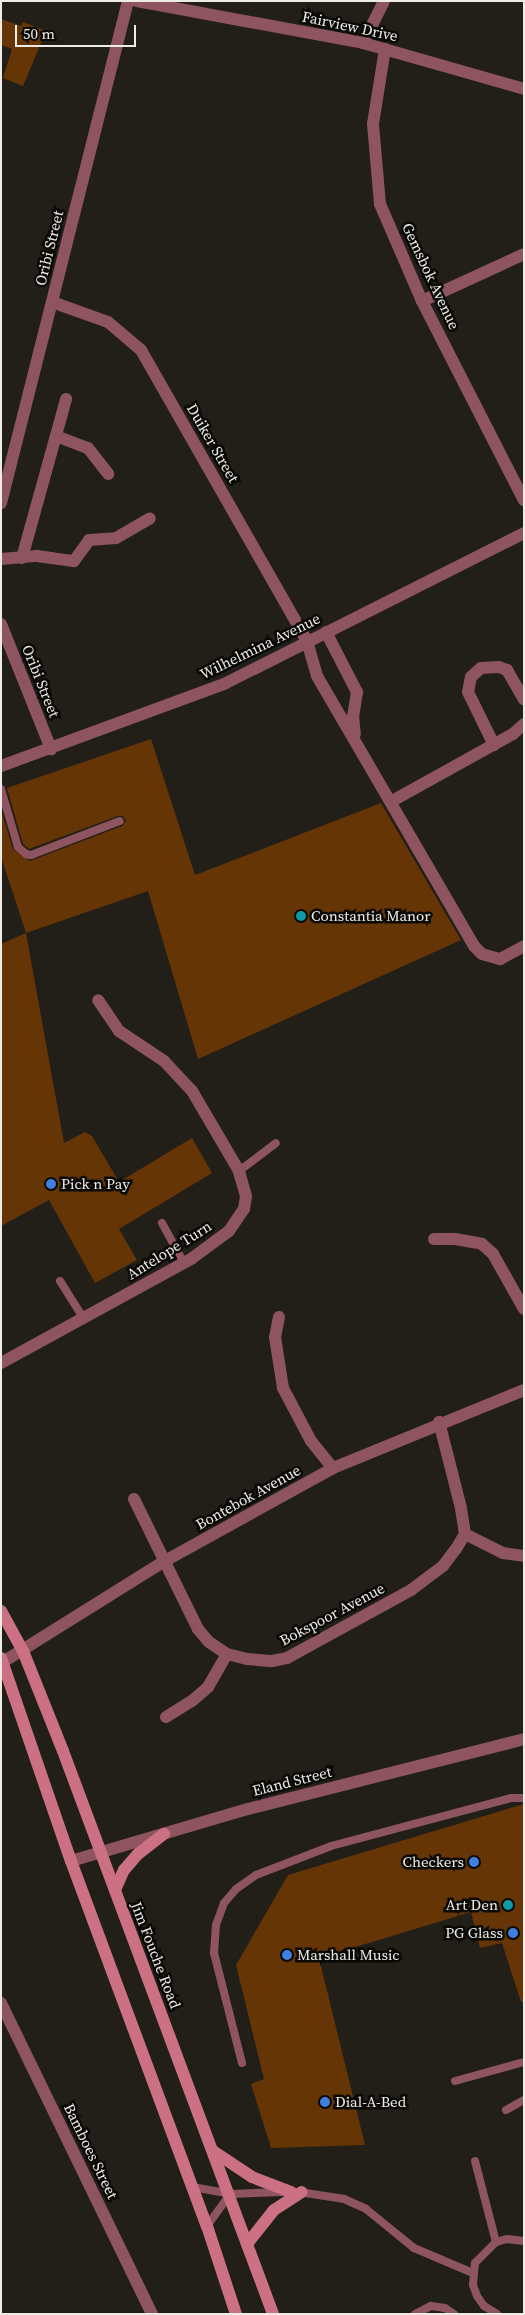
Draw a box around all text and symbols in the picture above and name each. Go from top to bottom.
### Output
street label: Fairview Drive [301,7,399,45]
scale bar [18,15,139,47]
text: 50 m [23,23,55,44]
street label: Oribi Street [31,209,67,287]
street label: Gemsbok Avenue [398,220,464,332]
street label: Duiker Street [183,400,243,486]
street label: Wilhelmina Avenue [197,609,323,683]
street label: Oribi Street [18,642,64,720]
place label: Constantia Manor [311,907,431,925]
marker: Constantia Manor [295,910,307,922]
place label: Pick n Pay [61,1175,130,1193]
marker: Pick n Pay [45,1178,57,1190]
street label: Antelope Turn [123,1217,215,1283]
street label: Bontebok Avenue [193,1461,303,1533]
street label: Bokspoor Avenue [276,1579,388,1649]
street label: Eland Street [251,1762,333,1800]
place label: Checkers [402,1853,464,1871]
marker: Checkers [468,1856,480,1868]
place label: Art Den [446,1896,498,1914]
street label: Jim Fouche Road [127,1899,185,2011]
marker: Art Den [502,1899,514,1911]
place label: PG Glass [445,1924,503,1942]
marker: PG Glass [507,1927,519,1939]
place label: Marshall Music [297,1946,400,1964]
marker: Marshall Music [281,1949,293,1961]
place label: Dial-A-Bed [335,2093,406,2111]
marker: Dial-A-Bed [319,2096,331,2108]
street label: Bamboes Street [60,2100,122,2202]

